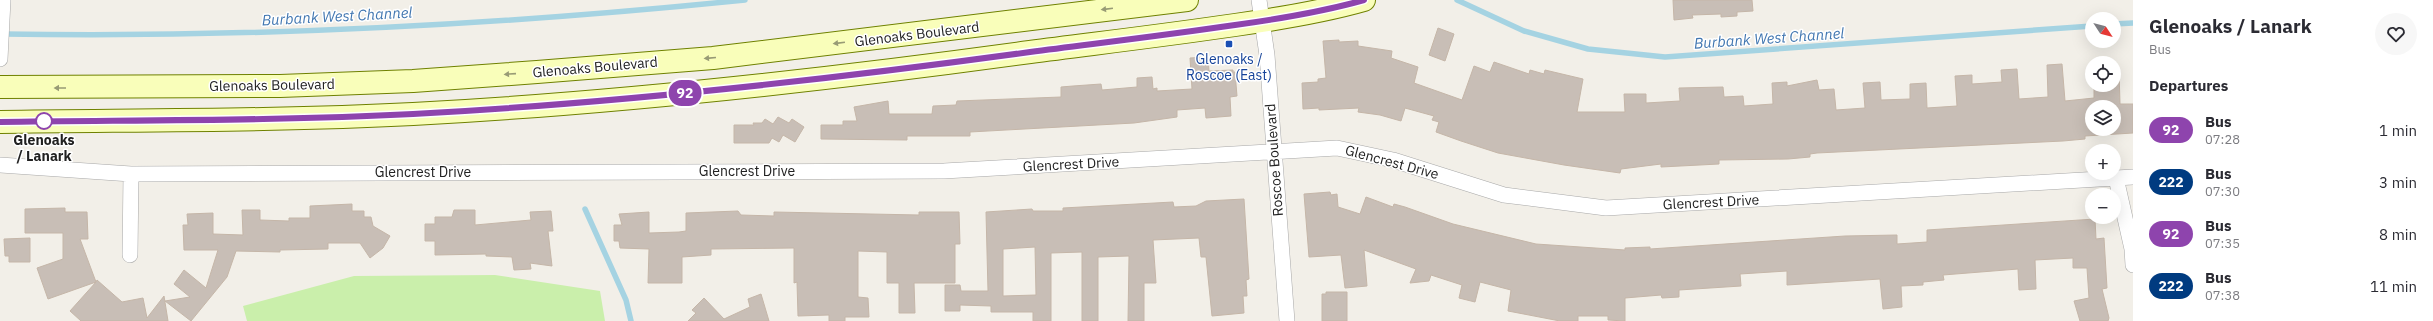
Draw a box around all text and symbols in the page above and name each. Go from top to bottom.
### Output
water label: Burbank West Channel [261,3,413,29]
one-way arrow [1101,5,1113,12]
north arrow [2085,12,2121,48]
map controls [2085,12,2121,224]
button: heart [2375,13,2417,55]
text: Glenoaks / Lanark [2149,14,2312,38]
street label: Glenoaks Boulevard [854,17,980,51]
water label: Burbank West Channel [1693,23,1845,53]
marker: Glenoaks / Roscoe (East) [1224,39,1234,49]
one-way arrow [833,40,845,47]
text: Bus [2149,41,2171,58]
place label: Glenoaks / Roscoe (East) [1186,50,1272,84]
street label: Glenoaks Boulevard [532,53,658,81]
one-way arrow [704,55,716,61]
button: locate [2085,56,2121,92]
one-way arrow [504,70,516,77]
street label: Glenoaks Boulevard [209,75,335,95]
text: Departures [2149,76,2228,95]
line badge: 92 [667,80,703,106]
text: 92 [677,84,693,102]
one-way arrow [53,85,66,91]
button: layers [2085,100,2121,136]
street label: Roscoe Boulevard [1261,103,1287,217]
marker: Glenoaks / Lanark [35,112,53,130]
text: Bus [2205,112,2232,131]
text: 92 [2163,121,2179,139]
text: 1 min [2379,121,2417,140]
place label: Glenoaks / Lanark [13,131,75,165]
text: 07:28 [2205,131,2240,148]
street label: Glencrest Drive [1343,141,1441,183]
button: + [2085,144,2121,180]
street label: Glencrest Drive [1022,152,1120,176]
street label: Glencrest Drive [699,162,796,180]
street label: Glencrest Drive [375,163,472,181]
text: Bus [2205,164,2232,183]
text: 222 [2158,173,2184,191]
text: 3 min [2379,173,2417,192]
text: 07:30 [2205,183,2240,200]
button: − [2085,188,2121,224]
street label: Glencrest Drive [1662,190,1760,214]
text: Bus [2205,216,2232,235]
text: 92 [2163,225,2179,243]
text: 8 min [2379,225,2417,244]
text: 07:35 [2205,235,2240,252]
text: Bus [2205,268,2232,287]
text: 222 [2158,277,2184,295]
text: 11 min [2370,277,2417,296]
text: 07:38 [2205,287,2240,304]

